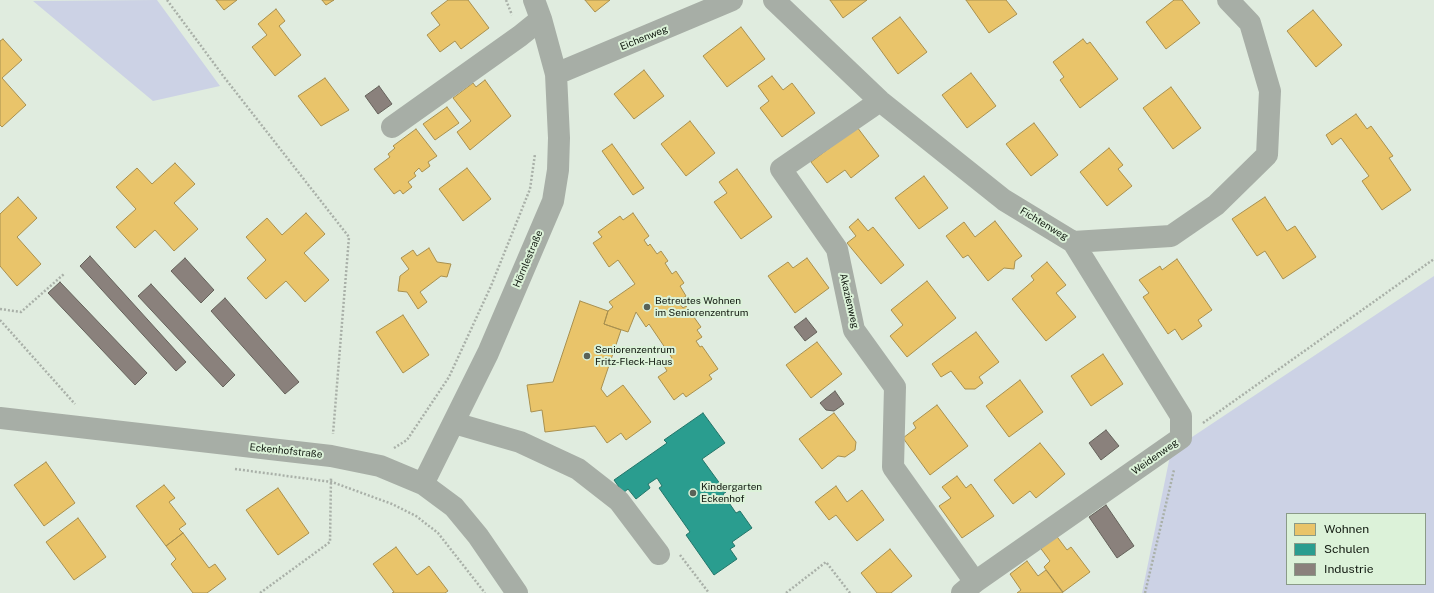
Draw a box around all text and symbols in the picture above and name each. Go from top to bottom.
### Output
street label: Eichenweg [618,23,670,53]
street label: Fichtenweg [1018,205,1070,243]
street label: Hörnlestraße [511,229,545,289]
street label: Akazienweg [837,272,861,330]
place label: Betreutes Wohnen im Seniorenzentrum [655,295,748,318]
marker: Betreutes Wohnen im Seniorenzentrum [642,302,652,312]
place label: Seniorenzentrum Fritz-Fleck-Haus [595,344,675,368]
marker: Seniorenzentrum Fritz-Fleck-Haus [582,351,592,361]
street label: Weidenweg [1129,437,1181,477]
street label: Eckenhofstraße [249,441,323,461]
place label: Kindergarten Eckenhof [701,481,762,504]
marker: Kindergarten Eckenhof [688,488,698,498]
legend [1286,513,1426,585]
text: Wohnen [1324,522,1369,536]
text: Schulen [1324,542,1370,556]
text: Industrie [1324,562,1374,576]

